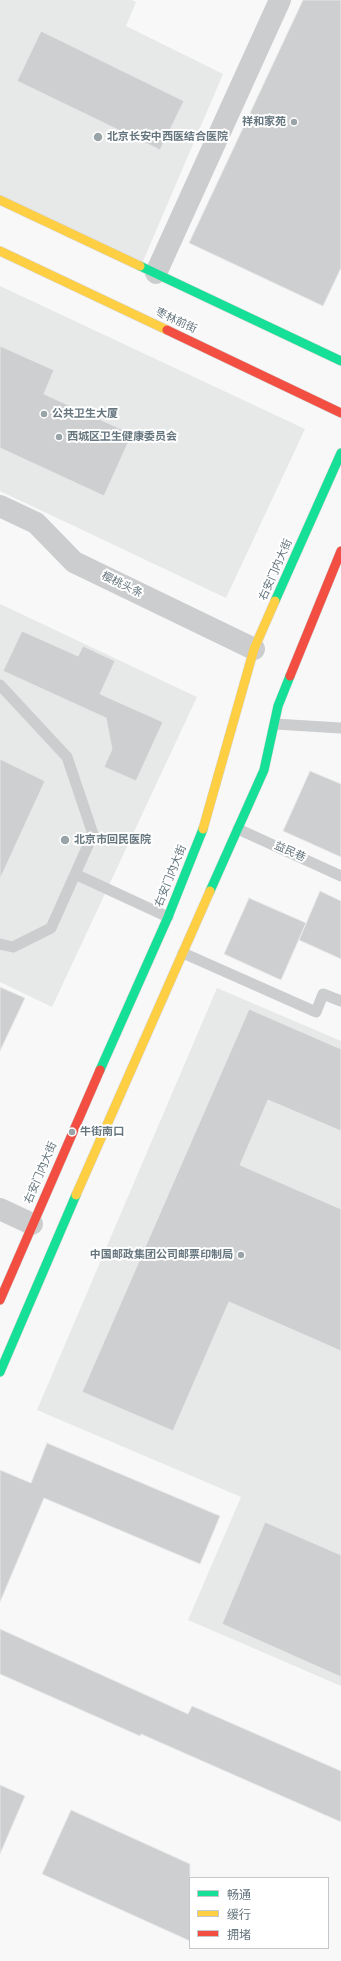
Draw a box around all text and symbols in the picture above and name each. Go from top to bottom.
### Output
place label: 祥和家苑 [242,115,286,129]
marker: 祥和家苑 [289,117,299,127]
place label: 北京长安中西医结合医院 [107,130,228,144]
marker: 北京长安中西医结合医院 [92,131,104,143]
street label: 枣林前街 [153,306,199,336]
place label: 公共卫生大厦 [52,407,118,421]
marker: 公共卫生大厦 [39,409,49,419]
place label: 西城区卫生健康委员会 [67,430,177,444]
marker: 西城区卫生健康委员会 [54,432,64,442]
street label: 右安门内大街 [257,537,295,603]
street label: 樱桃头条 [99,569,145,601]
place label: 北京市回民医院 [74,833,151,847]
marker: 北京市回民医院 [59,834,71,846]
street label: 益民巷 [272,839,308,865]
street label: 右安门内大街 [153,843,189,909]
place label: 牛街南口 [80,1125,124,1139]
marker: 牛街南口 [67,1127,77,1137]
street label: 右安门内大街 [22,1140,60,1206]
place label: 中国邮政集团公司邮票印制局 [90,1248,233,1262]
marker: 中国邮政集团公司邮票印制局 [236,1250,246,1260]
legend [189,1877,329,1949]
text: 畅通 [227,1888,251,1902]
text: 缓行 [227,1908,251,1922]
text: 拥堵 [227,1928,251,1942]

